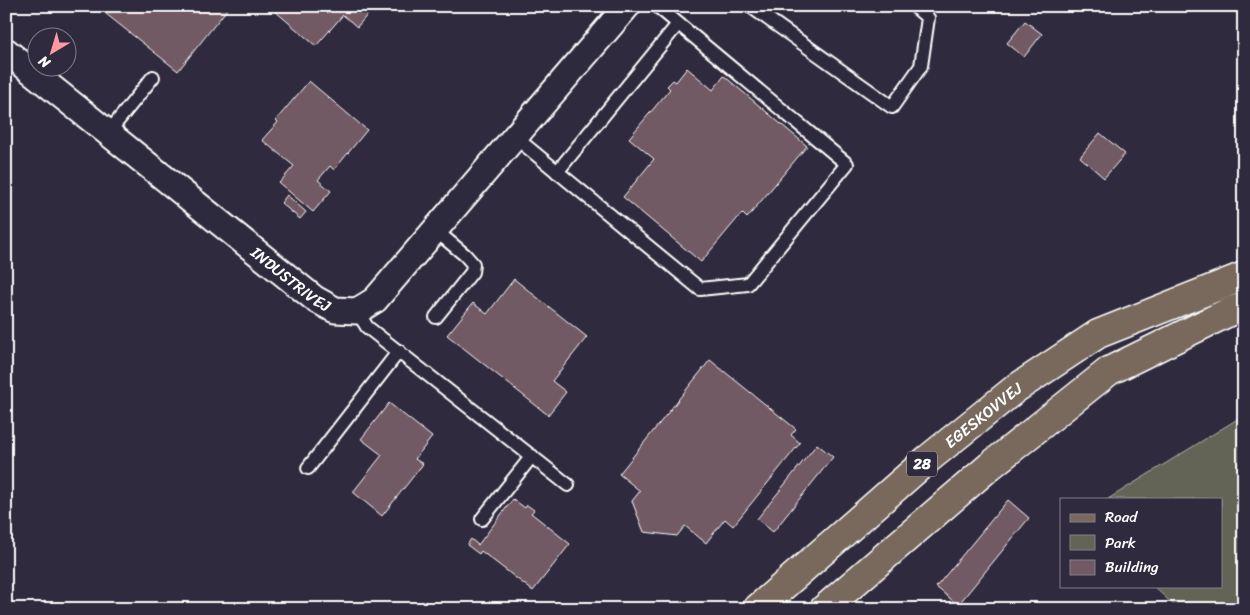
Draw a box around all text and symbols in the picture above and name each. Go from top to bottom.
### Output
north arrow [28,28,78,78]
text: N [33,49,57,75]
street label: INDUSTRIVEJ [244,238,337,320]
street label: EGESKOVVEJ [938,374,1028,455]
road number: 28 [907,452,937,476]
legend [1060,498,1222,588]
text: Road [1105,504,1138,530]
text: Park [1105,530,1136,556]
text: Building [1105,554,1159,580]

